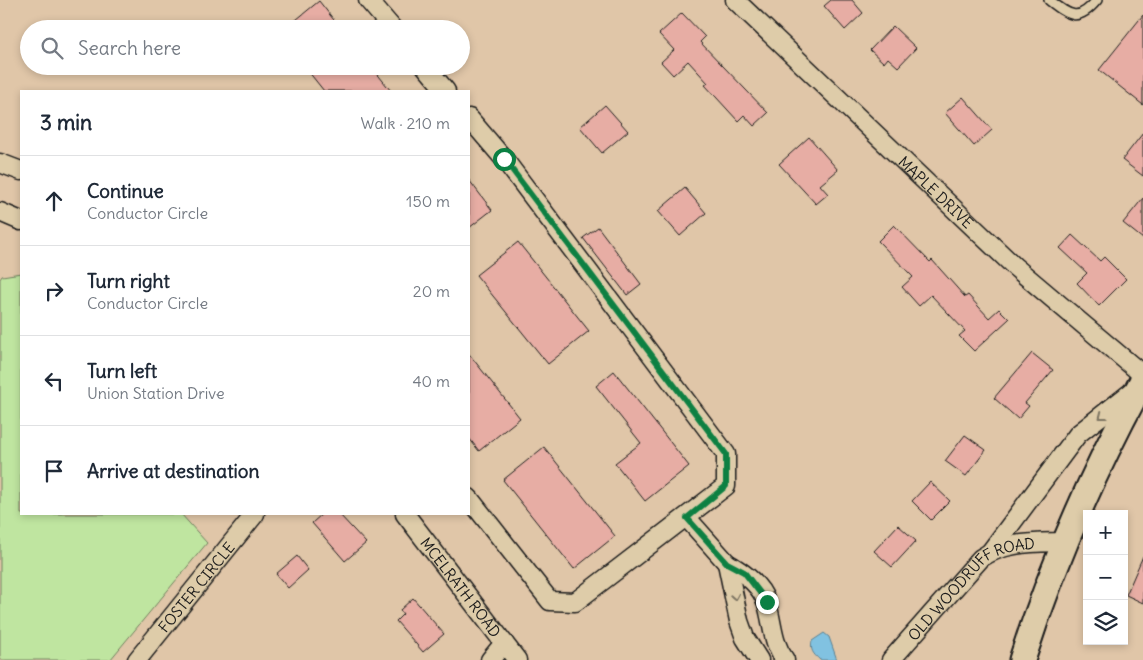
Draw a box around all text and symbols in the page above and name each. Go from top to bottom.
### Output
search box [20,20,470,75]
icon: search [38,34,66,62]
text: Search here [78,36,181,60]
text: 3 min [40,109,92,136]
text: Walk · 210 m [360,113,450,133]
route start [493,148,516,171]
street label: MAPLE DRIVE [895,152,978,232]
text: Continue [87,179,164,203]
icon: ahead [40,187,68,215]
text: 150 m [406,191,450,211]
text: Conductor Circle [87,203,208,223]
text: Turn right [87,269,170,293]
icon: right [40,277,68,305]
text: 20 m [413,281,450,301]
text: Conductor Circle [87,293,208,313]
text: Turn left [87,359,157,383]
icon: left [40,367,68,395]
text: 40 m [412,371,450,391]
text: Union Station Drive [87,383,225,403]
one-way arrow [1099,410,1108,418]
icon: arrive [40,457,68,485]
text: Arrive at destination [87,459,260,483]
map controls [1083,510,1128,645]
button: + [1083,510,1128,555]
street label: MCELRATH ROAD [417,533,505,641]
street label: OLD WOODRUFF ROAD [903,533,1036,644]
street label: FOSTER CIRCLE [154,538,238,636]
button: − [1083,555,1128,600]
route end [756,591,779,614]
one-way arrow [730,592,740,601]
button: layers [1083,600,1128,645]

